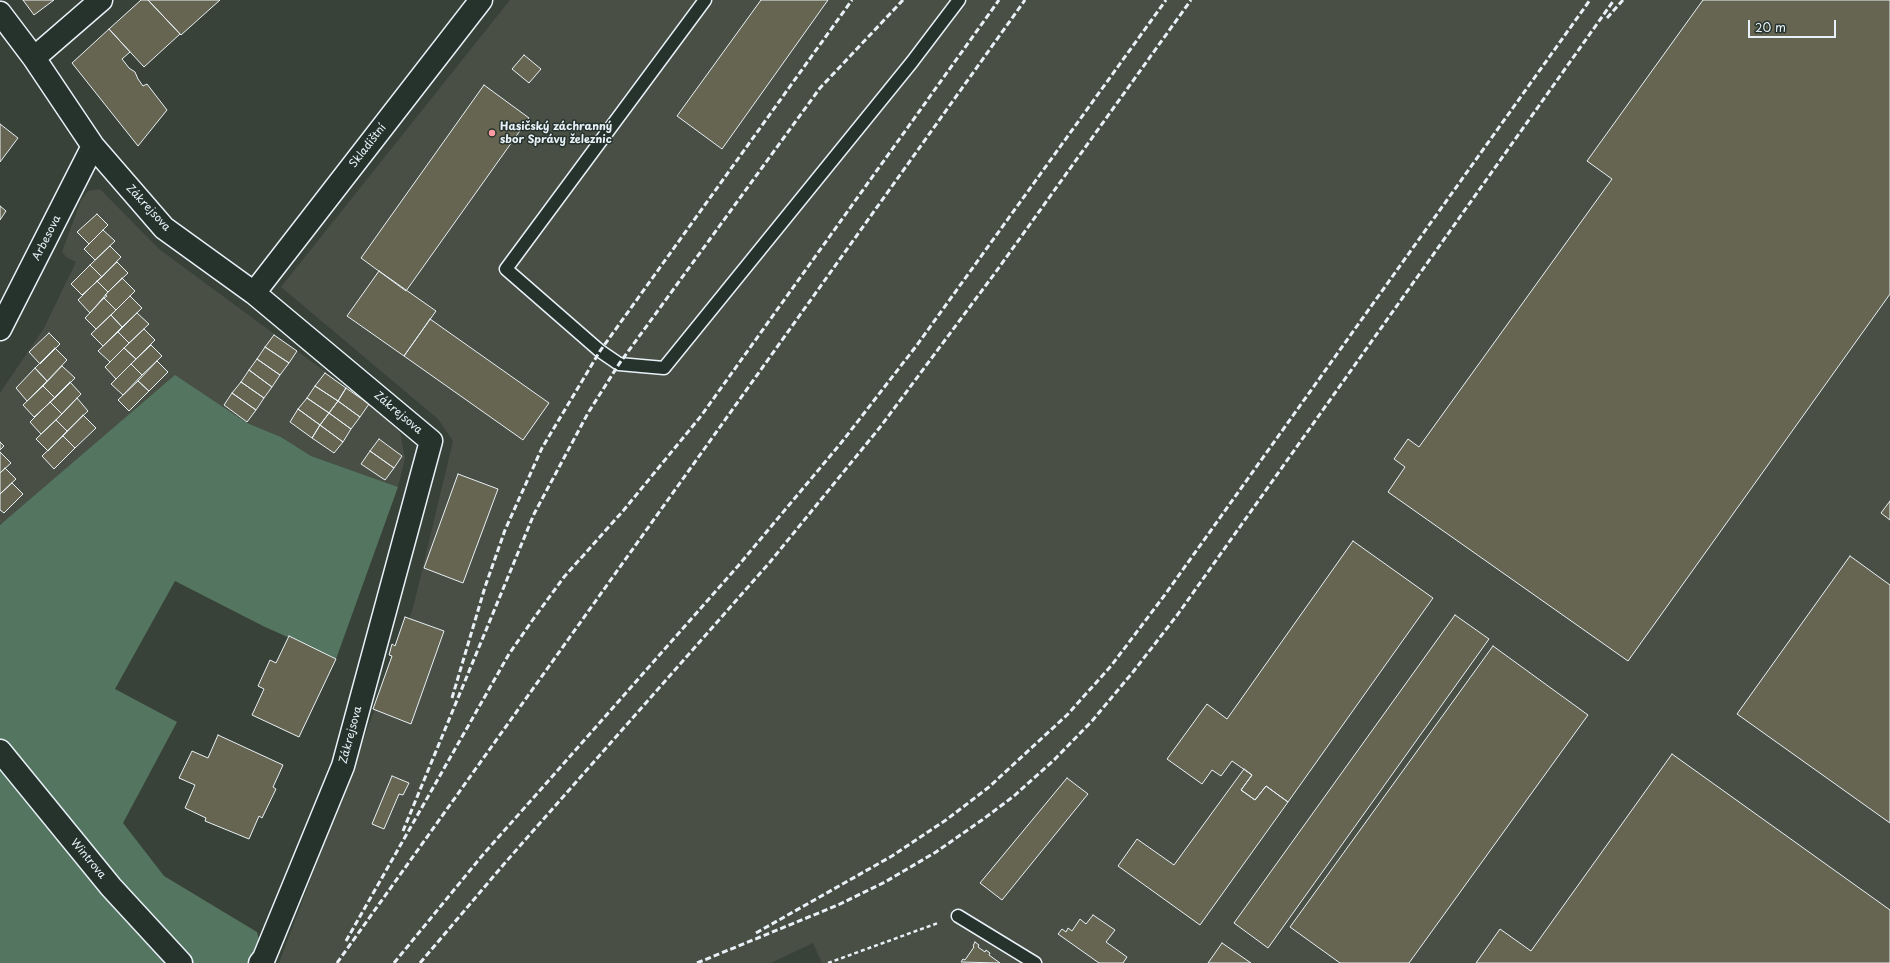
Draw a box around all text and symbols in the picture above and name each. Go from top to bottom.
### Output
scale bar [1750,12,1838,38]
text: 20 m [1755,18,1786,36]
place label: Hasičský záchranný sbor Správy železnic [500,120,612,146]
street label: Skladištní [347,122,389,170]
marker: Hasičský záchranný sbor Správy železnic [487,128,497,138]
street label: Zákrejsova [123,182,173,234]
street label: Arbesova [30,213,64,263]
street label: Zákrejsova [371,389,425,437]
street label: Zákrejsova [337,705,365,765]
street label: Wintrova [67,836,109,882]

